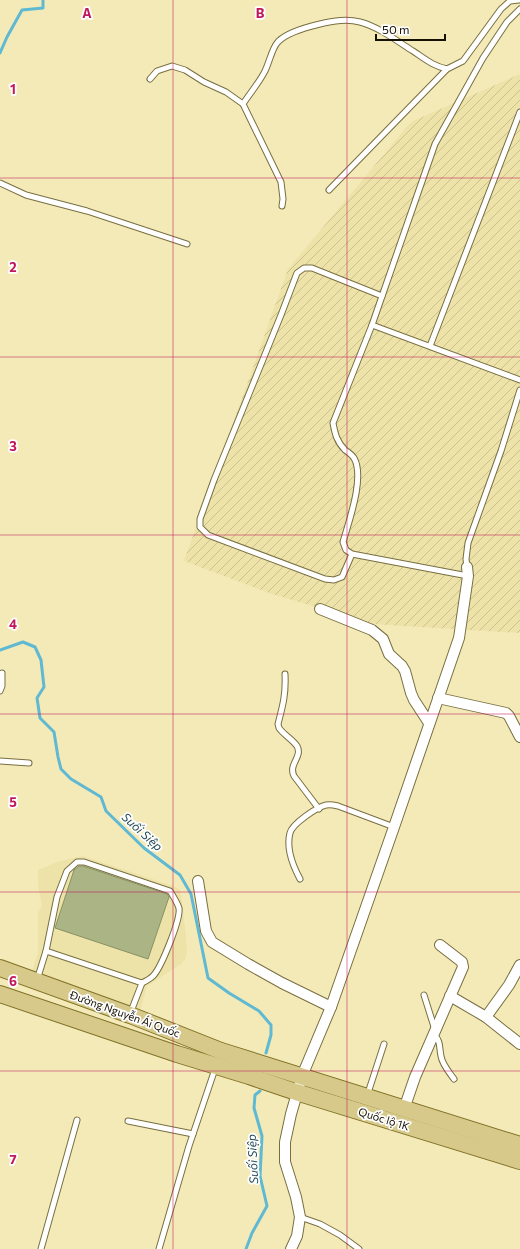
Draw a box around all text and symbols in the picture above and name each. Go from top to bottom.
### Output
text: A [82,5,92,21]
text: B [256,5,265,21]
scale bar [376,16,445,42]
text: 50 m [382,22,410,36]
text: 1 [10,81,16,97]
text: 2 [9,259,17,275]
text: 3 [9,438,17,454]
text: 4 [9,616,17,632]
text: 5 [9,794,17,810]
water label: Suối Siệp [119,809,166,853]
text: 6 [9,973,17,989]
street label: Đường Nguyễn Ái Quốc [67,986,182,1040]
street label: Quốc lộ 1K [357,1105,412,1133]
water label: Suối Siệp [244,1134,260,1184]
text: 7 [9,1151,17,1167]

